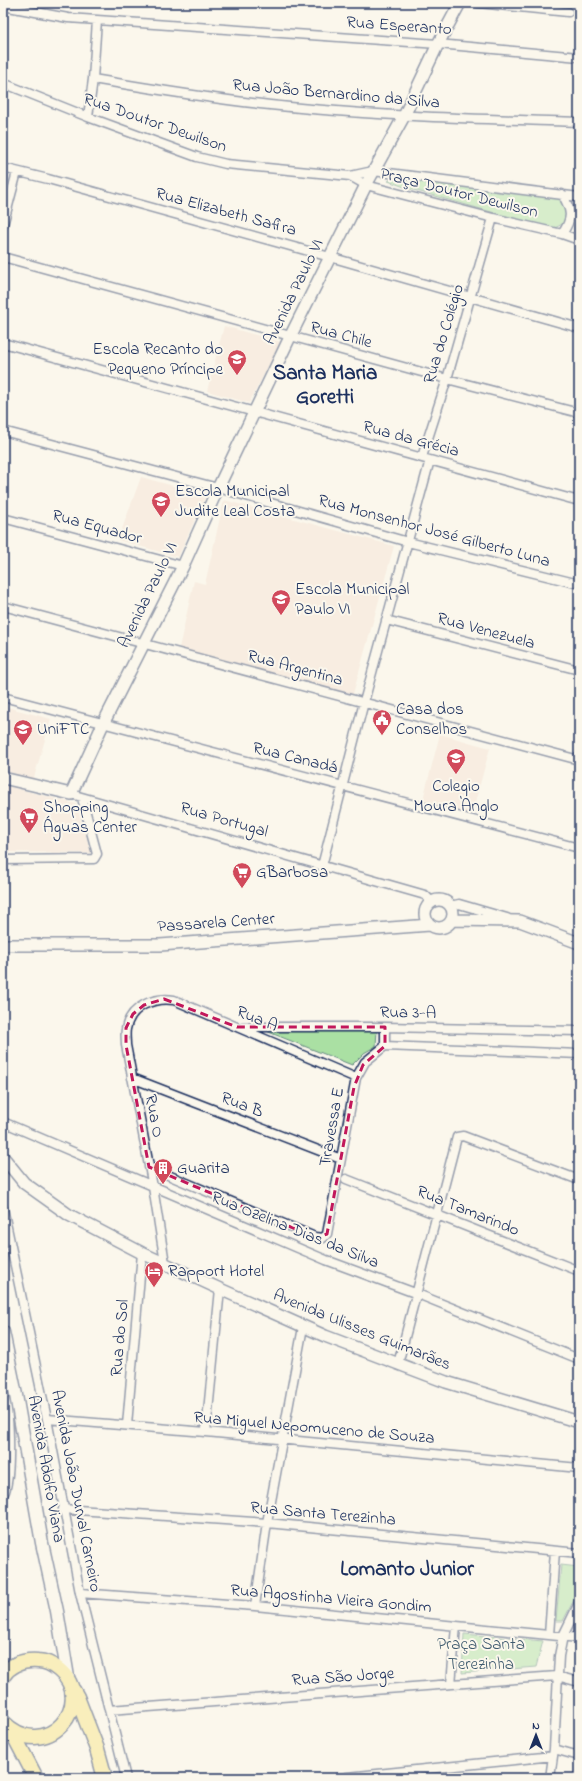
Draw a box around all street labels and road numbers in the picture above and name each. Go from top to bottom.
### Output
street label: Rua Esperanto [345,10,453,42]
street label: Rua João Bernardino da Silva [231,72,441,116]
street label: Rua Doutor Dewilson [80,87,230,159]
street label: Praça Doutor Dewilson [377,161,541,225]
street label: Rua Elizabeth Safira [153,181,299,243]
street label: Avenida Paulo VI [258,235,330,349]
street label: Rua do Colégio [417,281,473,387]
street label: Rua Chile [307,315,375,355]
street label: Rua da Grécia [360,414,462,464]
street label: Rua Monsenhor José Gilberto Luna [315,488,553,574]
street label: Rua Equador [49,503,146,551]
street label: Avenida Paulo VI [112,538,184,652]
street label: Rua Venezuela [434,606,538,656]
street label: Rua Argentina [244,643,346,695]
street label: Rua Canadá [250,735,340,781]
street label: Rua Portugal [176,796,271,846]
street label: Passarela Center [156,906,276,940]
street label: Rua A [232,999,282,1039]
street label: Rua 3-A [380,1000,436,1026]
street label: Rua B [217,1085,267,1125]
street label: Travessa E [313,1085,351,1169]
street label: Rua O [138,1092,170,1140]
street label: Rua Tamarindo [413,1179,523,1243]
street label: Rua Ozelina Dias da Silva [207,1185,383,1275]
street label: Avenida Ulisses Guimarães [269,1283,455,1377]
street label: Rua do Sol [104,1298,136,1378]
street label: Avenida João Durval Carneiro [44,1388,108,1594]
street label: Avenida Adolfo Viana [21,1393,71,1545]
street label: Rua Miguel Nepomuceno de Souza [192,1405,436,1453]
street label: Rua Santa Terezinha [249,1495,397,1533]
street label: Rua Agostinha Vieira Gondim [229,1578,433,1622]
street label: Rua São Jorge [291,1661,396,1695]

